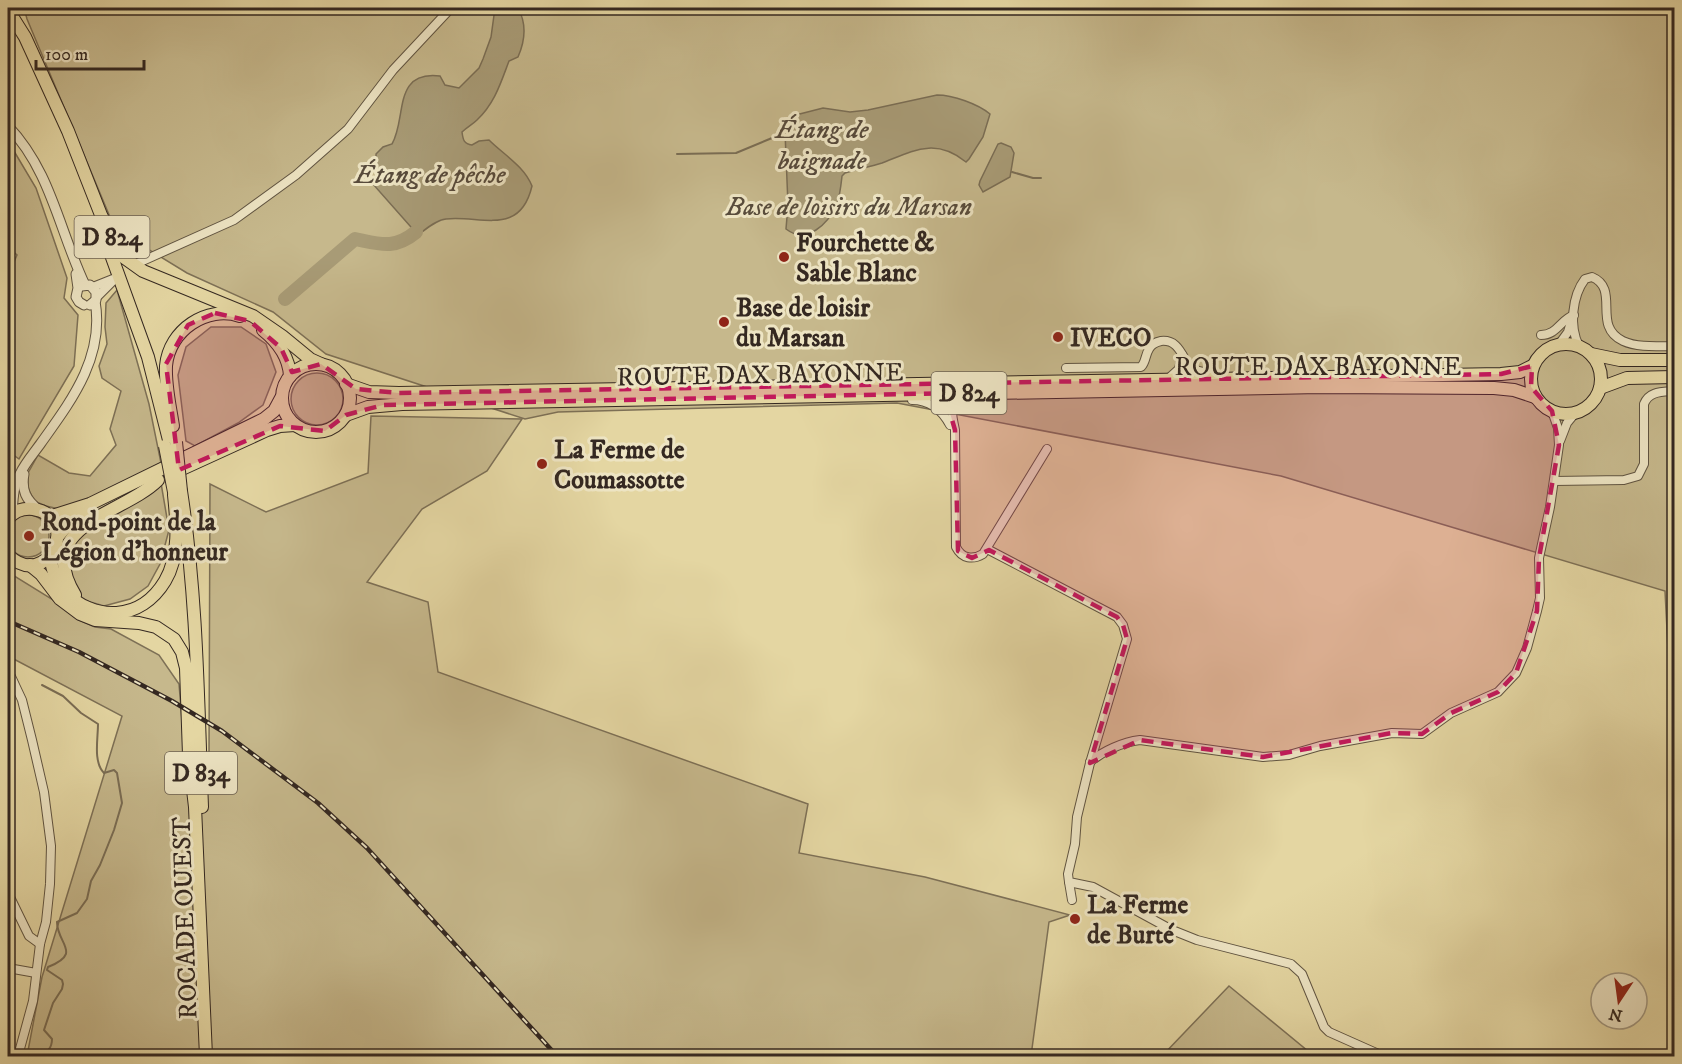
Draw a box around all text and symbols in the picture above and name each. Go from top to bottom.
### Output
scale bar [36,33,144,71]
text: 100 m [45,44,88,66]
water label: Étang de baignade [774,113,869,178]
water label: Étang de pêche [353,158,506,192]
park label: Base de loisirs du Marsan [725,191,972,224]
road number: D 824 [74,216,150,258]
place label: Fourchette & Sable Blanc [796,227,934,290]
marker: Fourchette & Sable Blanc [777,250,791,264]
place label: Base de loisir du Marsan [736,292,870,355]
marker: Base de loisir du Marsan [717,315,731,329]
place label: IVECO [1070,322,1151,355]
marker: IVECO [1051,330,1065,344]
street label: ROUTE DAX BAYONNE [1175,351,1461,384]
street label: ROUTE DAX BAYONNE [616,356,904,394]
road number: D 824 [932,372,1006,414]
place label: La Ferme de Coumassotte [554,434,685,497]
marker: La Ferme de Coumassotte [535,457,549,471]
place label: Rond-point de la Légion d'honneur [41,506,228,569]
marker: Rond-point de la Légion d'honneur [22,529,36,543]
road number: D 834 [165,752,237,794]
street label: ROCADE OUEST [165,816,206,1020]
place label: La Ferme de Burté [1087,889,1189,952]
marker: La Ferme de Burté [1068,912,1082,926]
north arrow [1589,971,1649,1031]
text: N [1607,1003,1625,1026]

